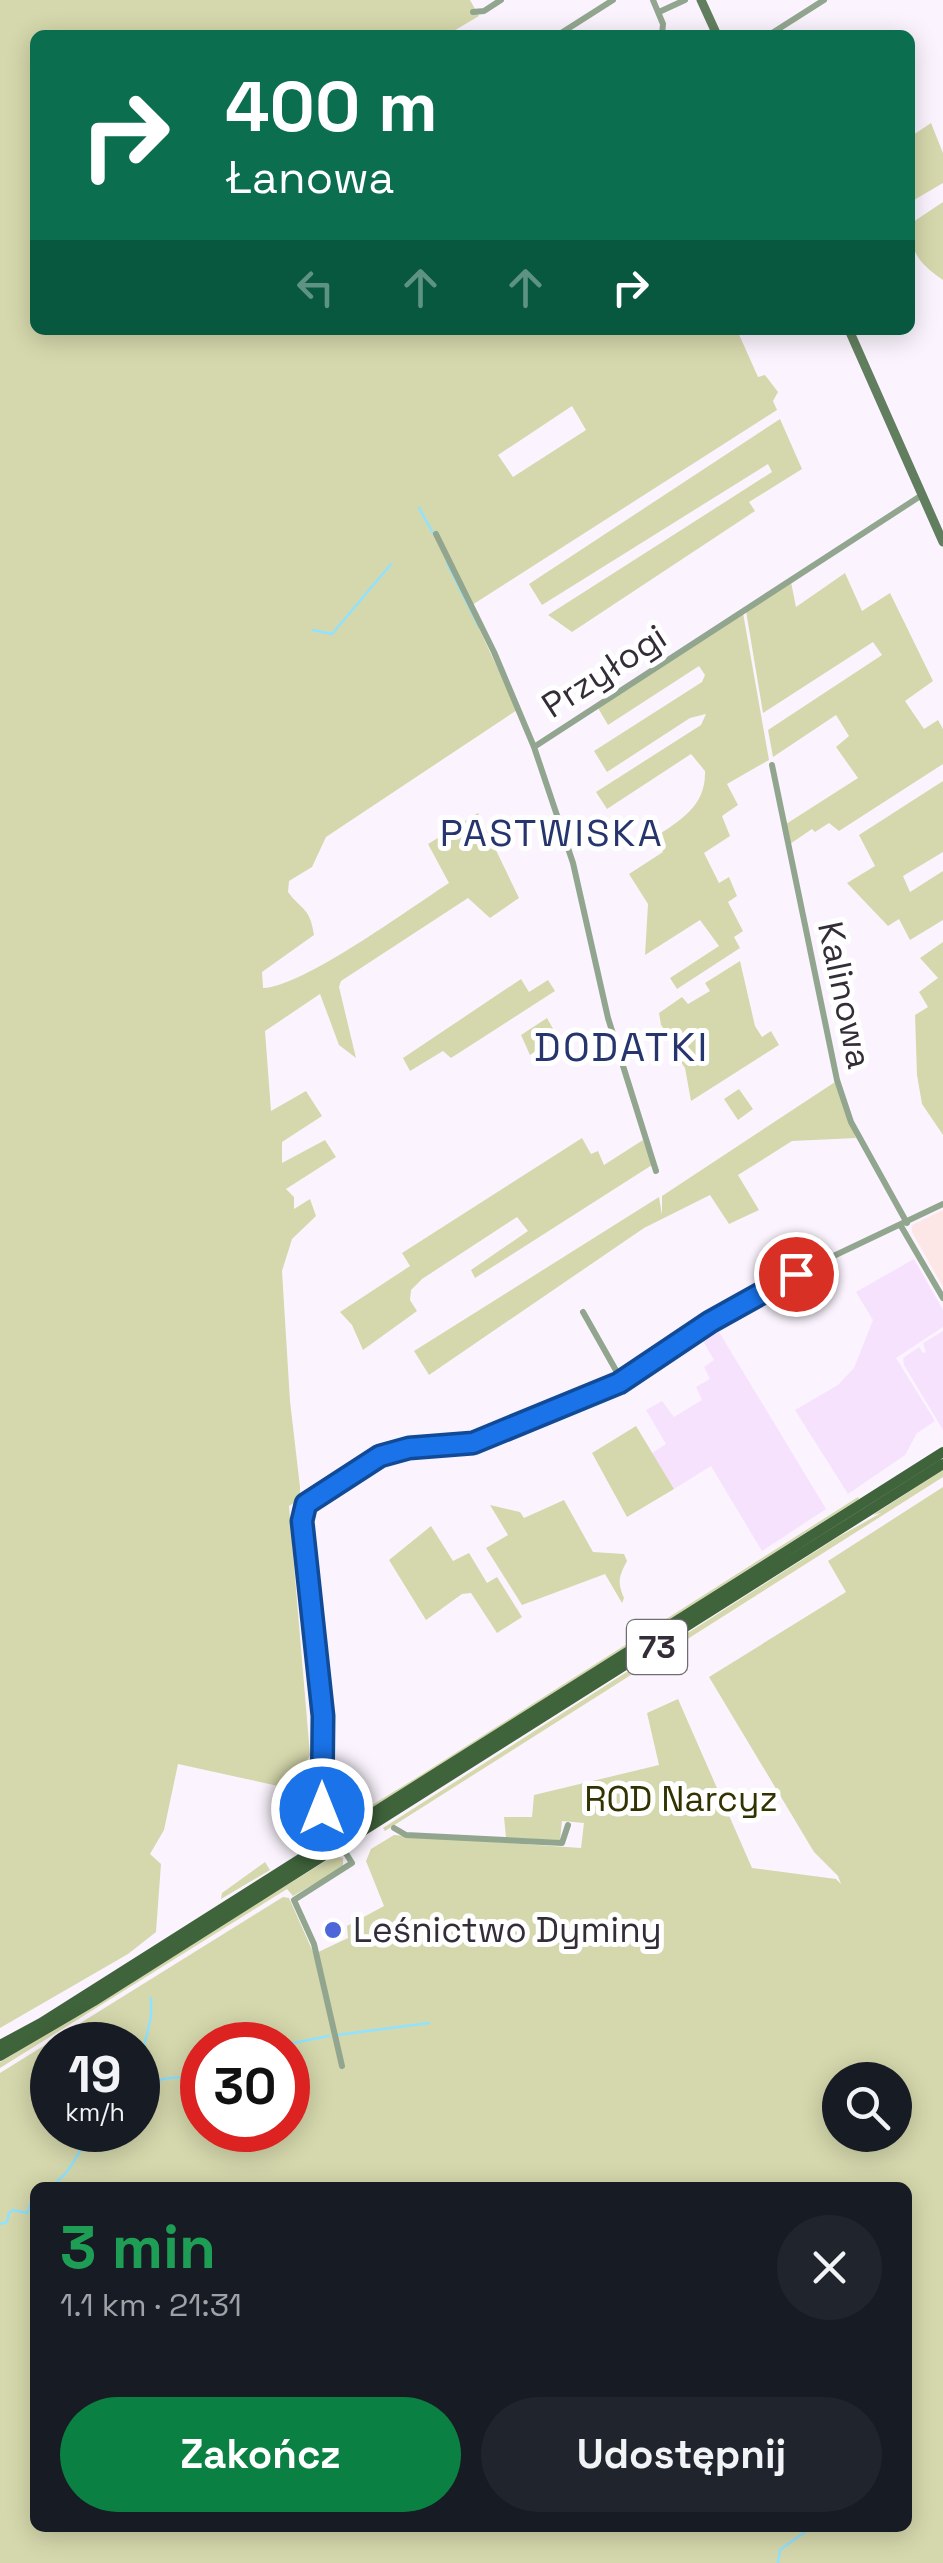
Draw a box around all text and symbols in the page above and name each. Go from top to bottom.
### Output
text: 400 m [225,62,438,151]
icon: right [60,70,190,200]
text: Łanowa [225,149,394,206]
icon: left [288,260,343,315]
icon: ahead [393,260,448,315]
icon: ahead [498,260,553,315]
icon: right [603,260,658,315]
street label: Przyłogi [534,615,674,727]
district label: PASTWISKA [440,809,664,857]
street label: Kalinowa [808,917,882,1073]
district label: DODATKI [534,1022,710,1073]
pin [754,1232,839,1317]
icon: arrive [769,1247,824,1302]
road number: 73 [627,1620,687,1674]
position arrow [270,1757,374,1861]
park label: ROD Narcyz [584,1777,778,1821]
place label: Leśnictwo Dyminy [353,1908,662,1952]
marker: Leśnictwo Dyminy [322,1919,344,1941]
speed limit sign: 30 [180,2022,310,2152]
text: 19 [68,2043,122,2107]
map controls [822,2062,912,2152]
button: search [822,2062,912,2152]
text: km/h [65,2096,125,2128]
text: 3 min [60,2209,216,2286]
button: close [777,2215,882,2320]
text: 1.1 km · 21:31 [60,2285,242,2325]
button: Zakończ [60,2397,461,2512]
button: Udostępnij [481,2397,882,2512]

